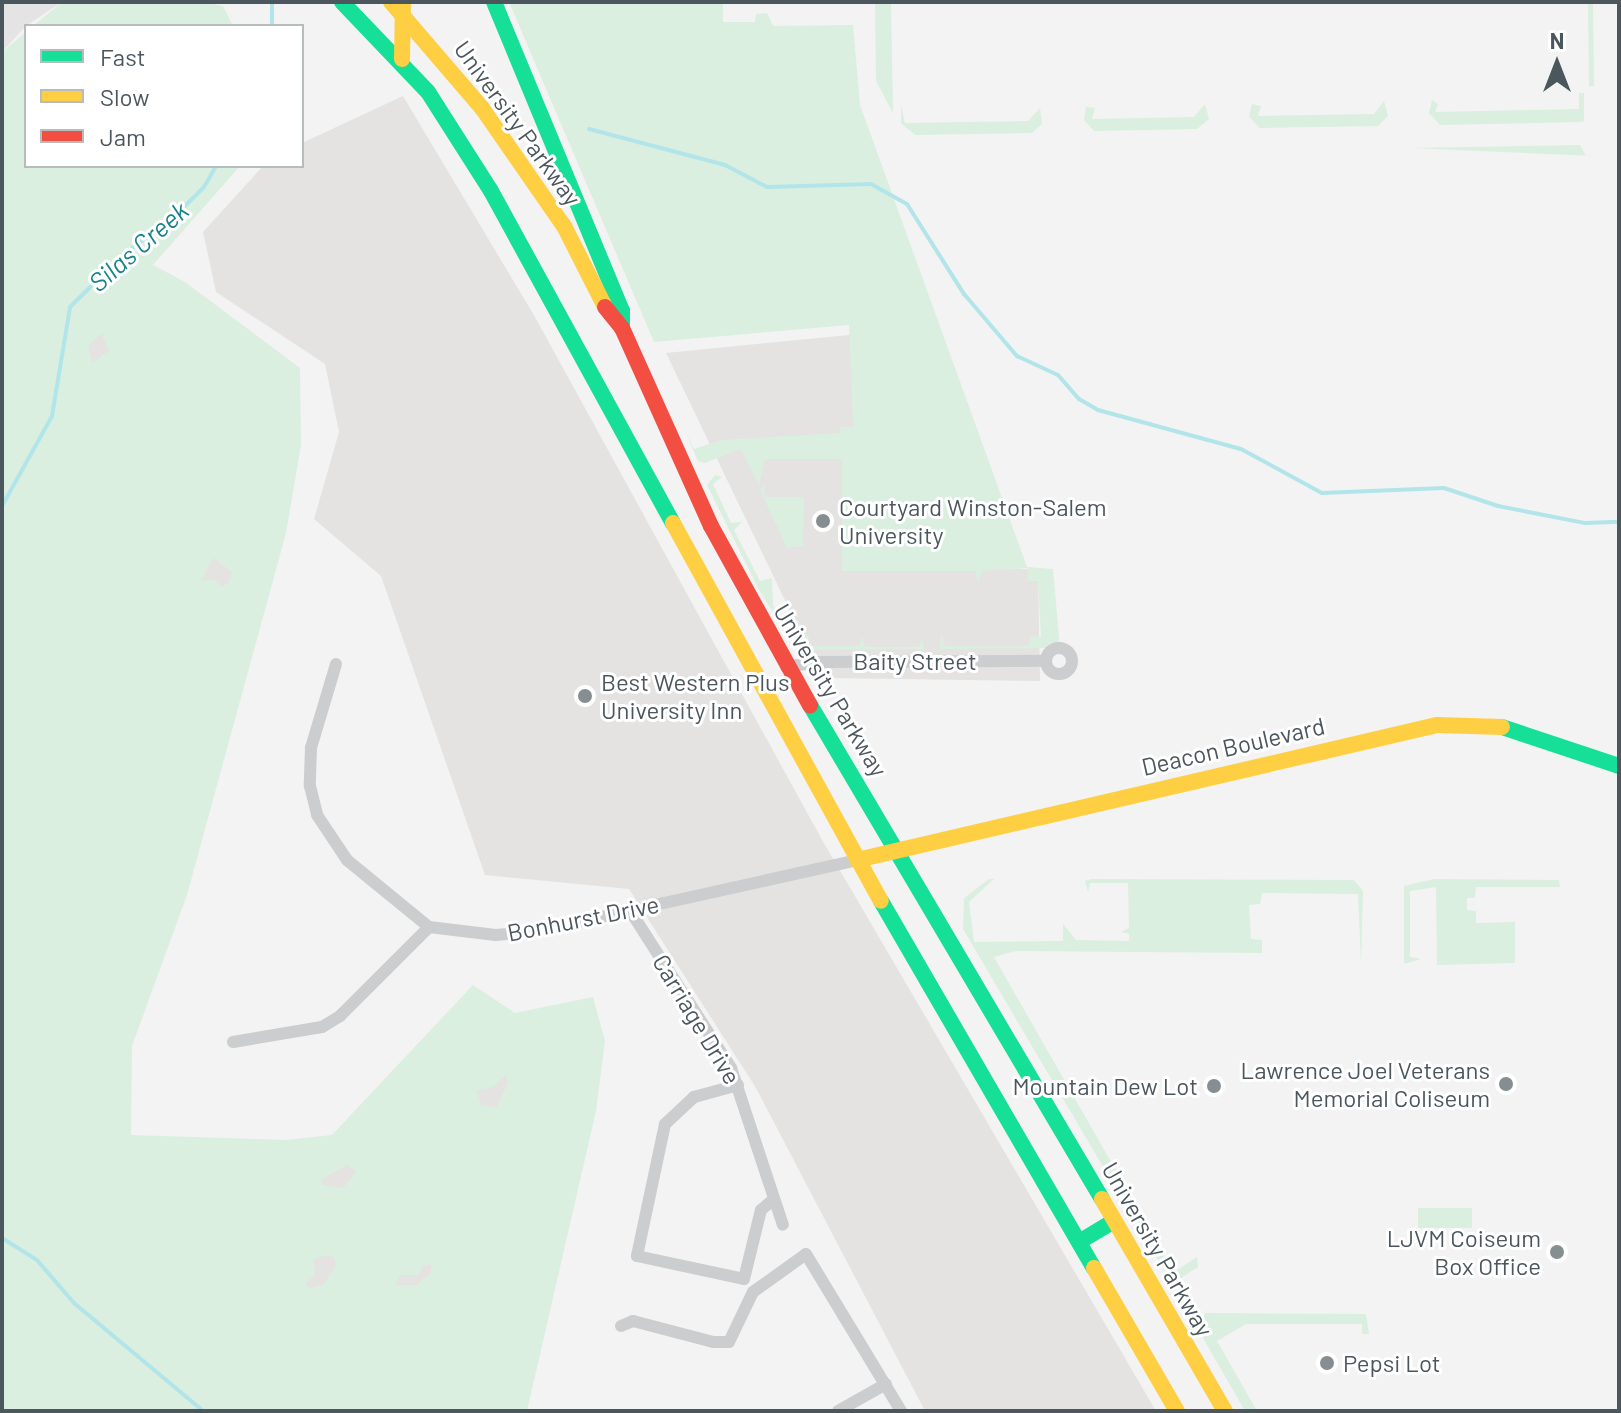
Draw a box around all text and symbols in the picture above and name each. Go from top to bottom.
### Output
legend [24,24,304,168]
north arrow [1517,24,1597,104]
text: N [1550,27,1564,53]
street label: University Parkway [449,35,587,211]
text: Fast [100,42,145,71]
text: Slow [100,82,149,111]
text: Jam [100,122,146,151]
water label: Silas Creek [82,194,194,298]
place label: Courtyard Winston-Salem University [839,493,1107,549]
marker: Courtyard Winston-Salem University [814,512,832,530]
street label: University Parkway [768,598,894,782]
street label: Baity Street [853,647,977,675]
place label: Best Western Plus University Inn [601,668,789,724]
marker: Best Western Plus University Inn [576,687,594,705]
street label: Deacon Boulevard [1139,711,1327,781]
street label: Bonhurst Drive [505,889,661,947]
street label: Carriage Drive [647,949,747,1089]
place label: Lawrence Joel Veterans Memorial Coliseum [1241,1056,1490,1112]
place label: Mountain Dew Lot [1012,1072,1198,1100]
marker: Lawrence Joel Veterans Memorial Coliseum [1497,1075,1515,1093]
marker: Mountain Dew Lot [1205,1077,1223,1095]
street label: University Parkway [1096,1157,1220,1341]
place label: LJVM Coiseum Box Office [1387,1224,1541,1280]
marker: LJVM Coiseum Box Office [1548,1243,1566,1261]
place label: Pepsi Lot [1343,1349,1441,1377]
marker: Pepsi Lot [1318,1354,1336,1372]

